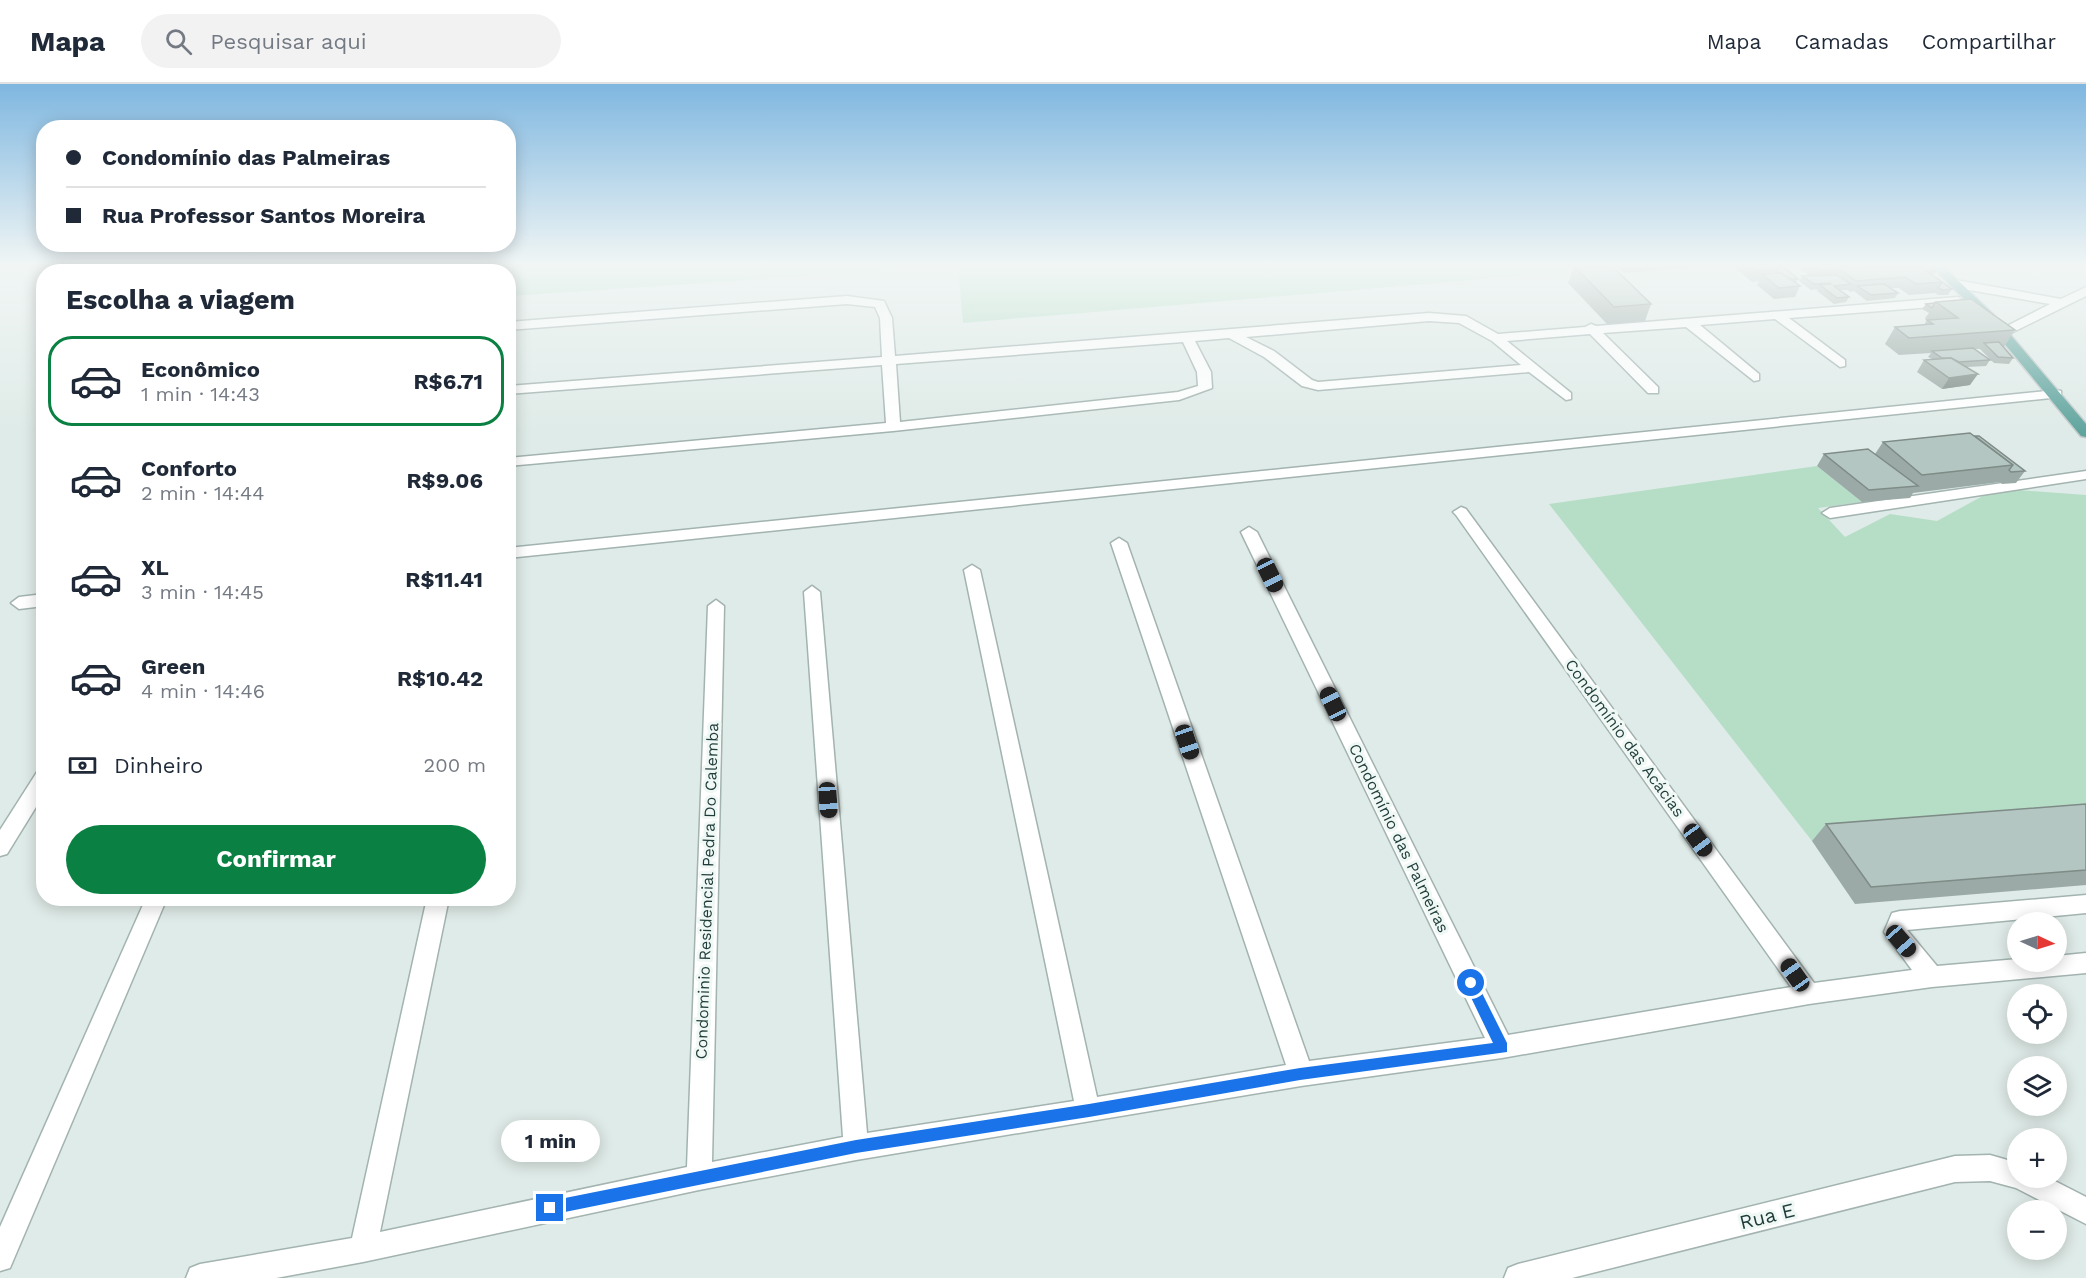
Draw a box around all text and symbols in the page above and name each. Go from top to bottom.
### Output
search box [141,14,561,68]
text: Mapa [30,25,105,58]
icon: search [162,25,195,58]
text: Pesquisar aqui [210,29,367,54]
text: Mapa [1707,29,1761,54]
text: Camadas [1794,29,1889,54]
text: Compartilhar [1922,29,2056,54]
text: Condomínio das Palmeiras [102,145,390,170]
text: Rua Professor Santos Moreira [102,203,425,228]
text: Escolha a viagem [66,284,295,316]
icon: car [69,354,123,408]
text: Econômico [141,357,260,382]
text: R$6.71 [413,369,483,394]
text: 1 min · 14:43 [141,382,260,406]
icon: car [69,453,123,507]
text: Conforto [141,456,237,481]
text: R$9.06 [406,468,483,493]
text: 2 min · 14:44 [141,481,264,505]
icon: car [69,552,123,606]
text: XL [141,555,169,580]
car [1254,555,1286,595]
text: R$11.41 [405,567,483,592]
text: 3 min · 14:45 [141,580,264,604]
icon: car [69,651,123,705]
text: Green [141,654,205,679]
street label: Condomínio das Acácias [1561,655,1689,821]
text: R$10.42 [397,666,483,691]
text: 4 min · 14:46 [141,679,265,703]
car [1317,684,1349,724]
street label: Condominio Residencial Pedra Do Calemba [692,722,722,1060]
car [1173,722,1201,762]
street label: Condomínio das Palmeiras [1345,740,1453,936]
icon: cash [66,749,99,782]
text: Dinheiro [114,753,203,778]
text: 200 m [424,753,486,777]
car [818,781,838,819]
car [1680,820,1716,860]
button: Confirmar [66,825,486,894]
north arrow [2007,912,2067,972]
map controls [2007,912,2067,1260]
car [1882,922,1920,960]
car [1777,955,1813,995]
route start [1457,969,1484,996]
button: locate [2007,984,2067,1044]
button: layers [2007,1056,2067,1116]
callout: 1 min [500,1121,600,1163]
button: + [2007,1128,2067,1188]
text: 1 min [525,1129,576,1153]
route end [536,1194,563,1221]
street label: Rua E [1737,1198,1797,1234]
button: − [2007,1200,2067,1260]

